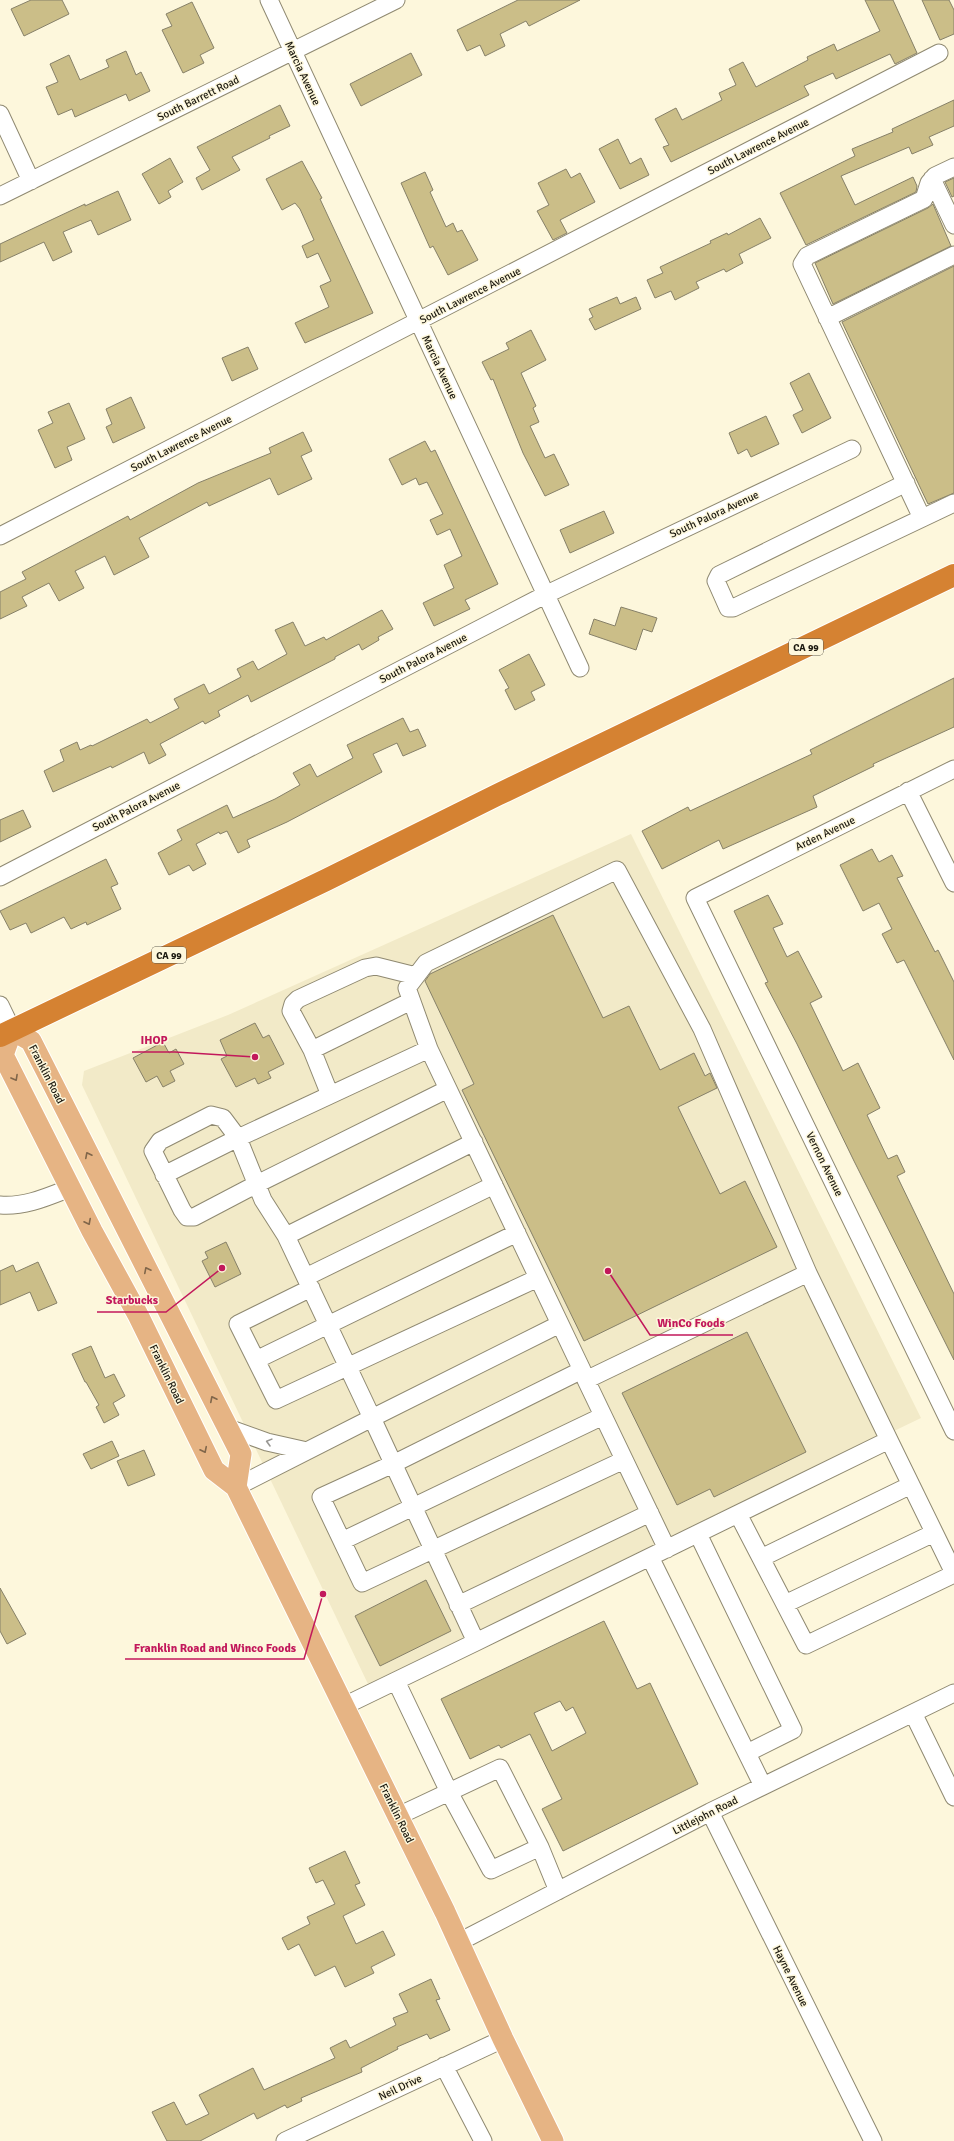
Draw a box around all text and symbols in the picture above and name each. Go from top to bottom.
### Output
street label: Marcia Avenue [282,39,323,107]
street label: South Barrett Road [155,73,241,124]
street label: South Lawrence Avenue [705,115,811,178]
street label: South Lawrence Avenue [417,264,523,327]
street label: Marcia Avenue [419,333,460,401]
street label: South Lawrence Avenue [128,412,234,475]
street label: South Palora Avenue [668,488,761,541]
street label: South Palora Avenue [377,631,469,686]
road number: CA 99 [789,639,823,655]
street label: South Palora Avenue [90,779,182,834]
street label: Arden Avenue [793,813,857,854]
road number: CA 99 [152,947,186,963]
callout: IHOP [132,1028,175,1052]
text: IHOP [140,1033,168,1048]
street label: Franklin Road [26,1043,67,1106]
one-way arrow [11,1074,18,1081]
street label: Vernon Avenue [803,1130,846,1198]
one-way arrow [85,1151,93,1159]
one-way arrow [83,1218,90,1226]
one-way arrow [144,1267,152,1275]
callout: Starbucks [97,1288,166,1312]
text: Starbucks [106,1293,159,1308]
callout: WinCo Foods [650,1311,733,1335]
text: WinCo Foods [657,1316,725,1331]
street label: Franklin Road [147,1342,187,1406]
one-way arrow [210,1395,217,1403]
one-way arrow [266,1438,273,1447]
one-way arrow [199,1446,207,1454]
callout: Franklin Road and Winco Foods [125,1635,304,1659]
text: Franklin Road and Winco Foods [134,1641,297,1656]
street label: Franklin Road [377,1781,417,1845]
street label: Littlejohn Road [670,1793,740,1837]
street label: Hayne Avenue [770,1944,811,2009]
street label: Neil Drive [377,2072,424,2103]

